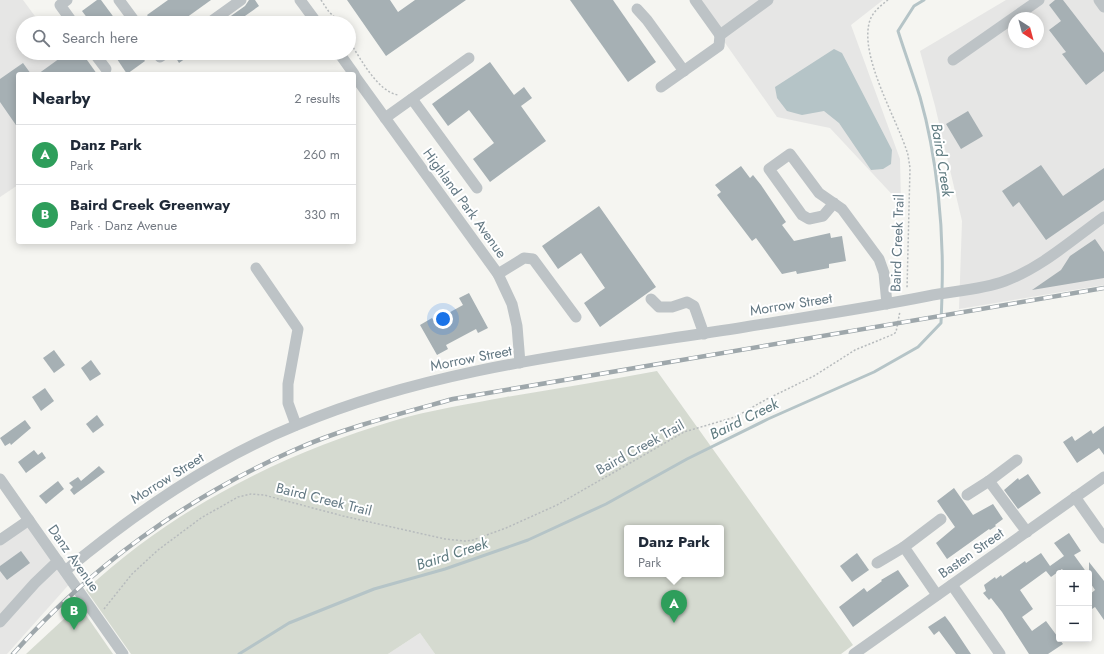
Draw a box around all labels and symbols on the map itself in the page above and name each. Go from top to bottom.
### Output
north arrow [1008,12,1044,48]
water label: Baird Creek [925,122,959,199]
street label: Highland Park Avenue [418,144,512,262]
street label: Baird Creek Trail [885,194,909,292]
street label: Morrow Street [748,288,834,320]
your location [433,309,453,329]
street label: Morrow Street [428,340,514,376]
water label: Baird Creek [706,393,783,445]
street label: Baird Creek Trail [592,415,688,479]
street label: Morrow Street [127,447,208,508]
street label: Baird Creek Trail [274,477,374,521]
street label: Danz Avenue [43,520,105,596]
street label: Basten Street [934,523,1008,583]
water label: Baird Creek [413,532,491,576]
pin: A [661,590,687,623]
pin: B [61,597,87,630]

